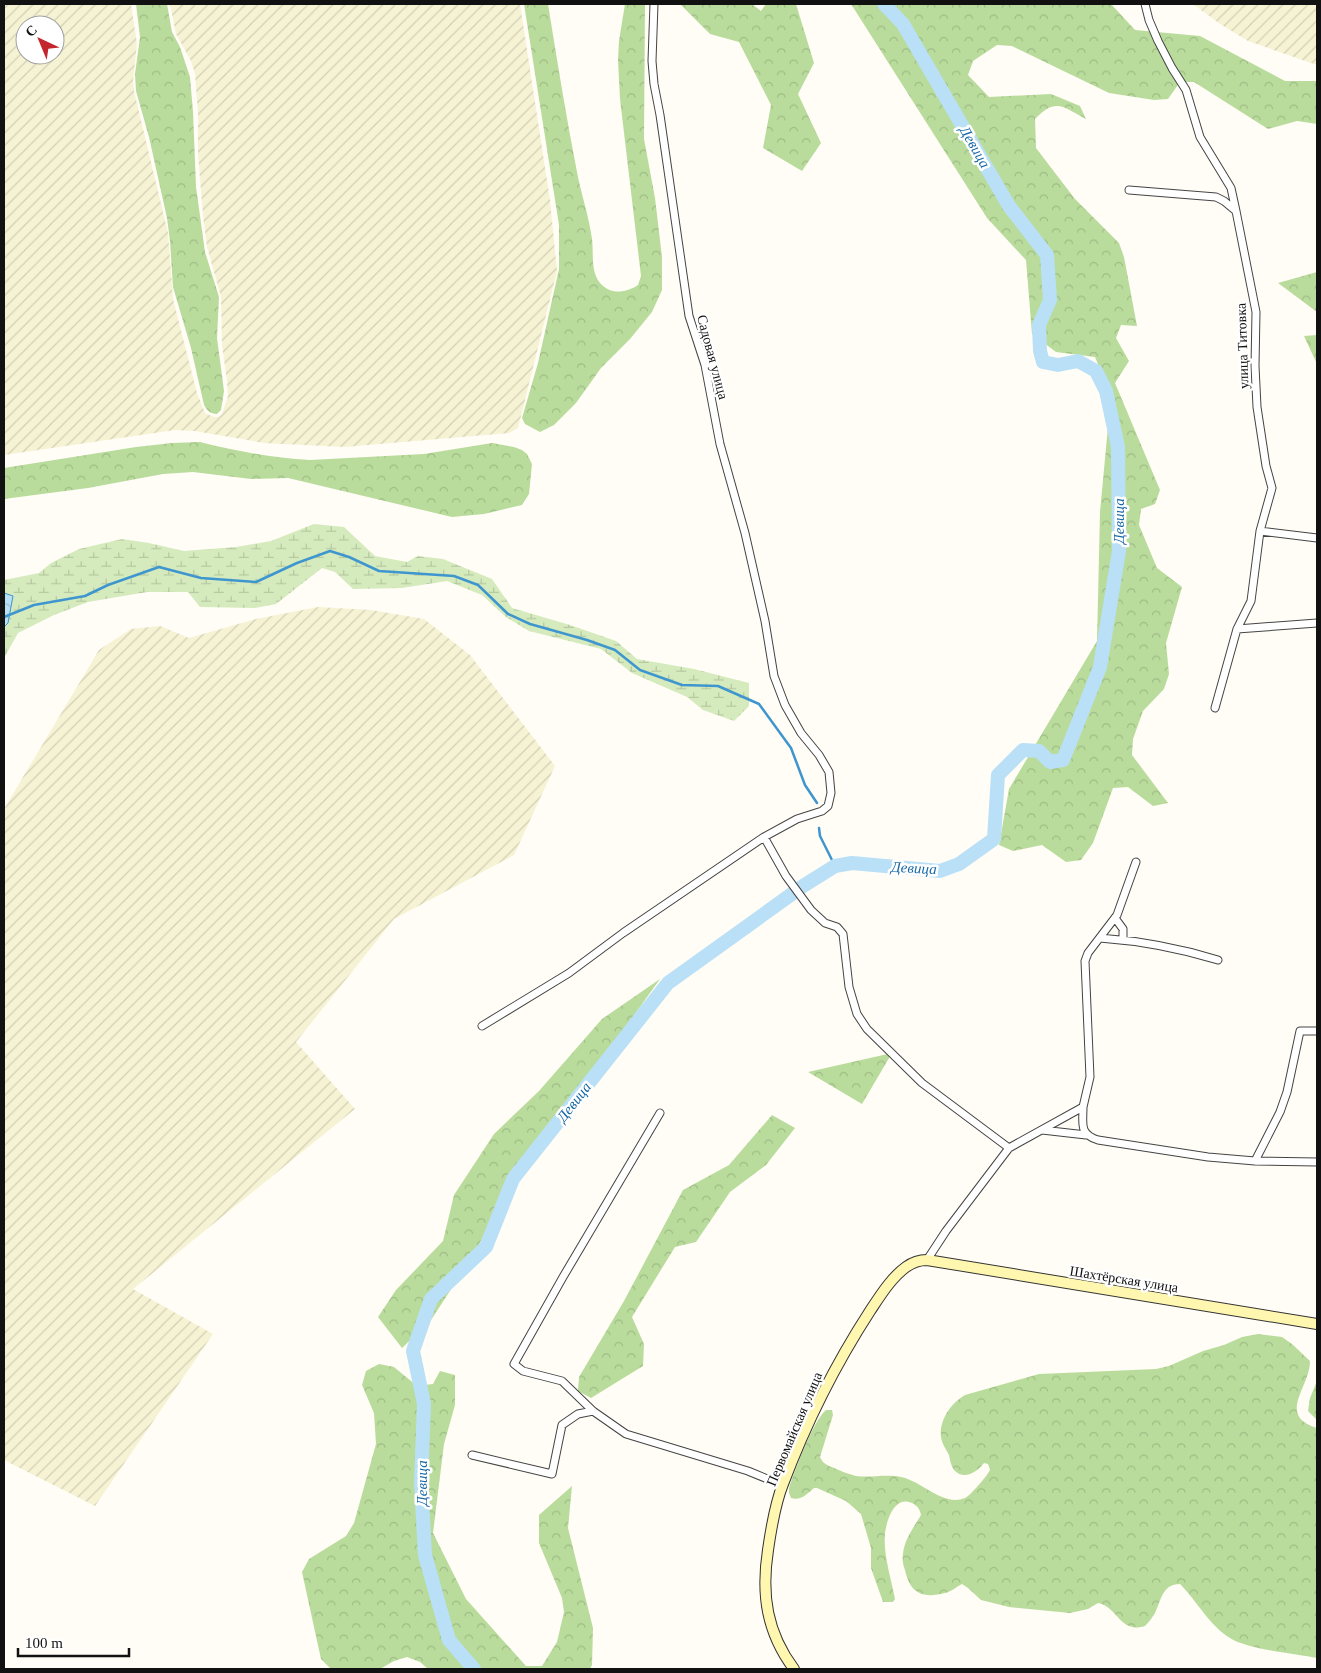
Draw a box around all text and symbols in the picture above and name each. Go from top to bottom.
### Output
north arrow [15,15,65,65]
text: С [22,22,40,40]
water label: Девица [956,122,993,171]
street label: улица Титовка [1233,302,1251,389]
street label: Садовая улица [694,313,731,402]
water label: Девица [1111,498,1127,546]
water label: Девица [889,859,937,877]
water label: Девица [552,1079,594,1126]
street label: Шахтёрская улица [1068,1263,1180,1296]
street label: Первомайская улица [764,1369,826,1489]
water label: Девица [414,1460,430,1508]
scale bar [18,1626,129,1658]
text: 100 m [25,1635,63,1651]

